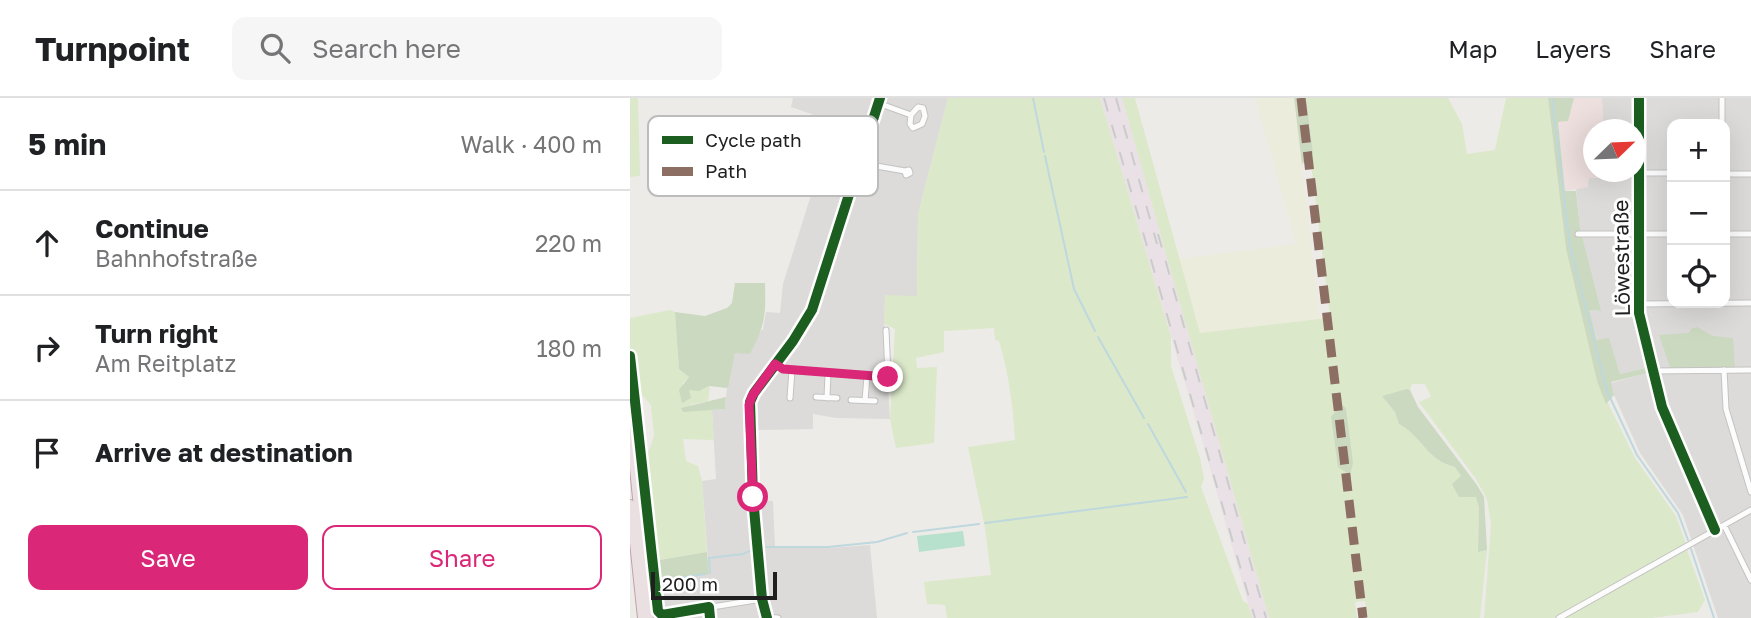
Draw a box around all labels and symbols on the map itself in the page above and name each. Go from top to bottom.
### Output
legend [648,116,878,196]
north arrow [1583,119,1646,182]
text: Cycle path [705,128,802,151]
text: Path [705,159,747,182]
street label: Löwestraße [1607,199,1635,317]
route end [872,361,903,392]
route start [737,481,768,512]
scale bar [651,569,777,601]

